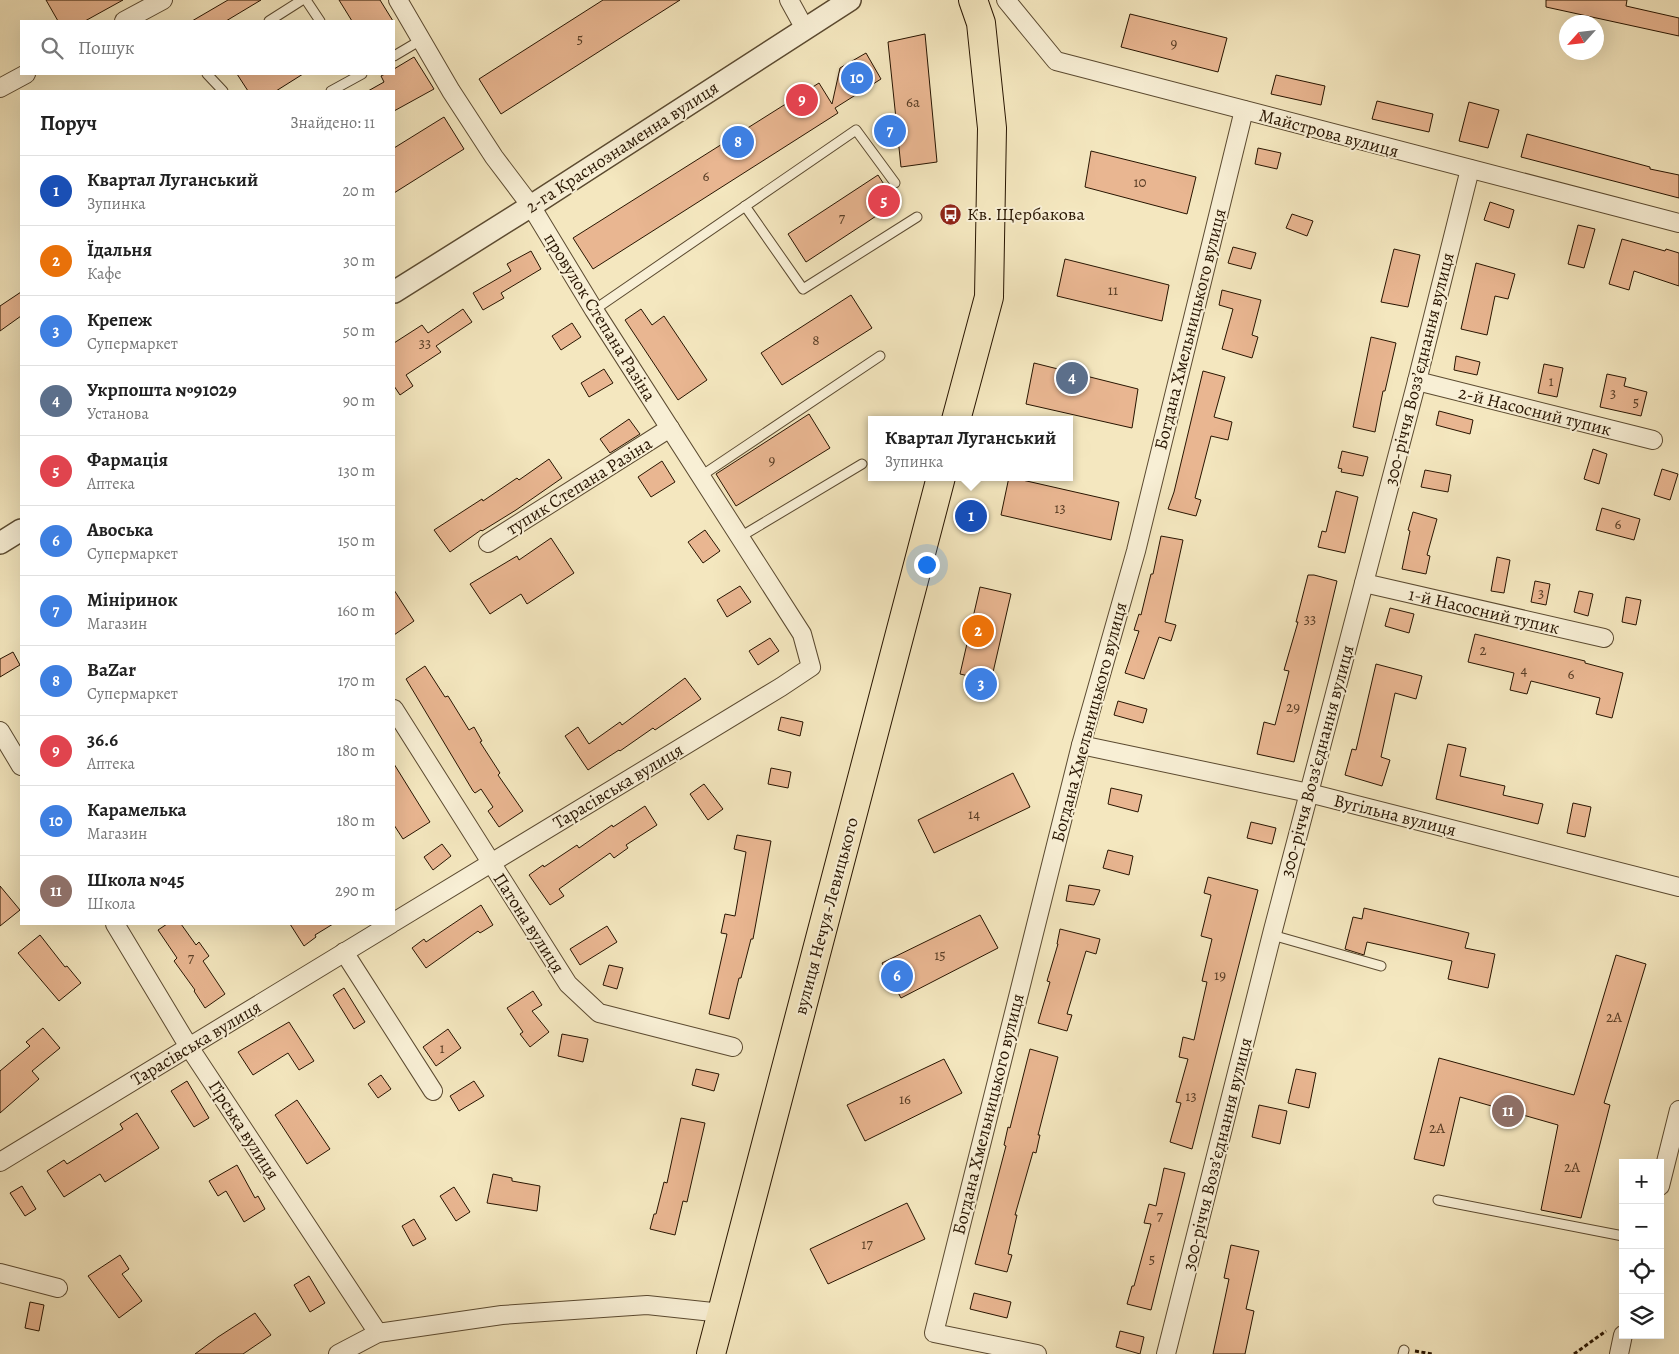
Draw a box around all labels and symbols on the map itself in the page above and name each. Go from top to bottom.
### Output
north arrow [1559,15,1604,60]
house number: 5 [577,29,583,49]
house number: 9 [1171,33,1178,53]
pin: 10 [841,59,873,97]
street label: 2-га Краснознаменна вулиця [521,76,723,218]
pin: 9 [786,81,818,119]
house number: 6а [906,92,920,112]
street label: Майстрова вулиця [1257,103,1401,163]
pin: 7 [874,112,906,150]
pin: 8 [722,123,754,161]
house number: 6 [703,166,710,186]
house number: 10 [1133,172,1147,192]
pin: 5 [868,182,900,220]
bus stop icon: Кв. Щербакова [939,202,963,226]
place label: Кв. Щербакова [967,202,1085,226]
street label: Богдана Хмельницького вулиця [1148,206,1232,452]
house number: 7 [839,208,846,228]
street label: провулок Степана Разіна [538,228,662,406]
street label: 300-річчя Возз’єднання вулиця [1378,250,1460,488]
house number: 11 [1108,280,1118,300]
house number: 8 [812,330,820,350]
house number: 33 [419,333,431,353]
pin: 4 [1056,359,1088,397]
house number: 1 [1548,371,1554,391]
street label: 2-й Насосний тупик [1456,380,1614,442]
house number: 3 [1610,383,1616,403]
house number: 5 [1633,392,1639,412]
street label: тупик Степана Разіна [502,431,657,541]
house number: 9 [769,450,776,470]
pin: 1 [955,497,987,535]
house number: 13 [1054,498,1066,518]
house number: 6 [1615,514,1622,534]
your location [914,552,940,578]
street label: 1-й Насосний тупик [1406,582,1562,640]
house number: 3 [1538,583,1544,603]
street label: Богдана Хмельницького вулиця [1045,599,1133,845]
house number: 33 [1304,609,1316,629]
pin: 2 [962,612,994,650]
house number: 2 [1479,640,1487,660]
street label: 300-річчя Возз’єднання вулиця [1274,642,1360,880]
house number: 4 [1521,660,1528,680]
house number: 6 [1568,664,1575,684]
pin: 3 [965,665,997,703]
house number: 29 [1286,697,1300,717]
street label: Тарасівська вулиця [548,738,688,834]
street label: Вугільна вулиця [1331,788,1459,842]
house number: 14 [968,804,980,824]
street label: вулиця Нечуя-Левицького [788,815,864,1017]
street label: Патона вулиця [488,868,570,978]
house number: 15 [934,945,946,965]
house number: 7 [188,948,195,968]
pin: 6 [881,957,913,995]
house number: 19 [1214,965,1226,985]
street label: Богдана Хмельницького вулиця [946,991,1030,1237]
street label: Тарасівська вулиця [126,995,266,1091]
house number: 2А [1606,1007,1622,1027]
street label: 300-річчя Возз’єднання вулиця [1176,1035,1258,1273]
house number: 1 [439,1038,445,1058]
street label: Гірська вулиця [203,1076,285,1184]
house number: 13 [1185,1086,1197,1106]
house number: 16 [899,1089,911,1109]
pin: 11 [1492,1092,1524,1130]
house number: 2А [1429,1118,1445,1138]
house number: 2А [1564,1157,1580,1177]
house number: 7 [1157,1206,1164,1226]
house number: 17 [861,1234,873,1254]
house number: 5 [1149,1249,1155,1269]

